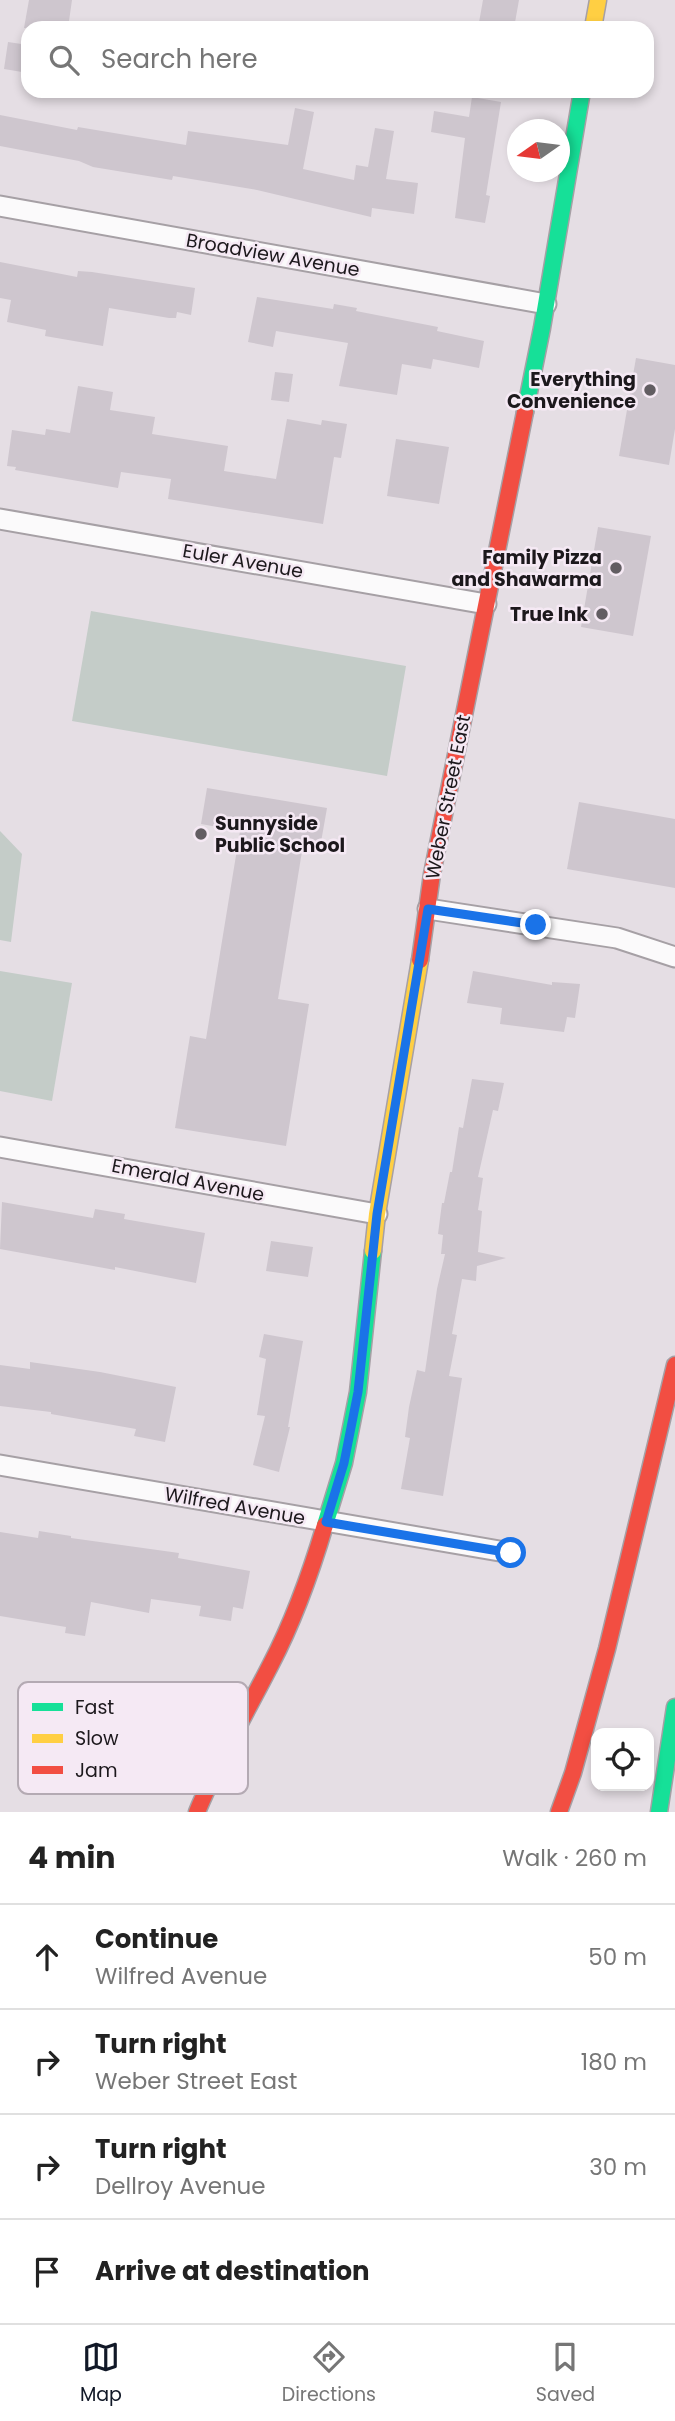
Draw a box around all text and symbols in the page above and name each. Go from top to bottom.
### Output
search box [21,21,654,98]
icon: search [45,41,83,79]
text: Search here [101,41,258,77]
north arrow [507,119,570,182]
street label: Broadview Avenue [184,226,362,284]
place label: Everything Convenience [507,366,636,415]
marker: Everything Convenience [642,382,658,398]
street label: Euler Avenue [181,537,305,585]
place label: Family Pizza and Shawarma [451,544,602,593]
marker: Family Pizza and Shawarma [608,560,624,576]
place label: True Ink [510,601,588,628]
marker: True Ink [594,606,610,622]
street label: Weber Street East [419,712,477,882]
place label: Sunnyside Public School [215,810,345,859]
marker: Sunnyside Public School [193,826,209,842]
route end [520,909,551,940]
street label: Emerald Avenue [109,1152,267,1208]
street label: Wilfred Avenue [163,1480,307,1532]
route start [495,1537,526,1568]
legend [18,1682,248,1794]
text: Fast [75,1694,114,1721]
text: Slow [75,1725,119,1752]
map controls [591,1728,654,1791]
button: locate [591,1728,654,1791]
text: Jam [75,1757,117,1784]
text: 4 min [28,1836,116,1879]
text: Walk · 260 m [502,1842,647,1874]
text: Continue [95,1921,218,1957]
icon: ahead [28,1938,66,1976]
text: 50 m [588,1941,647,1973]
text: Wilfred Avenue [95,1960,267,1992]
text: Turn right [95,2026,227,2062]
icon: right [28,2043,66,2081]
text: 180 m [581,2046,647,2078]
text: Weber Street East [95,2065,297,2097]
text: Turn right [95,2131,227,2167]
icon: right [28,2148,66,2186]
text: 30 m [589,2151,647,2183]
text: Dellroy Avenue [95,2170,266,2202]
icon: arrive [28,2253,66,2291]
text: Arrive at destination [95,2253,370,2289]
tab: Map [80,2338,122,2409]
tab: Directions [282,2338,376,2409]
tab: Saved [536,2338,595,2409]

